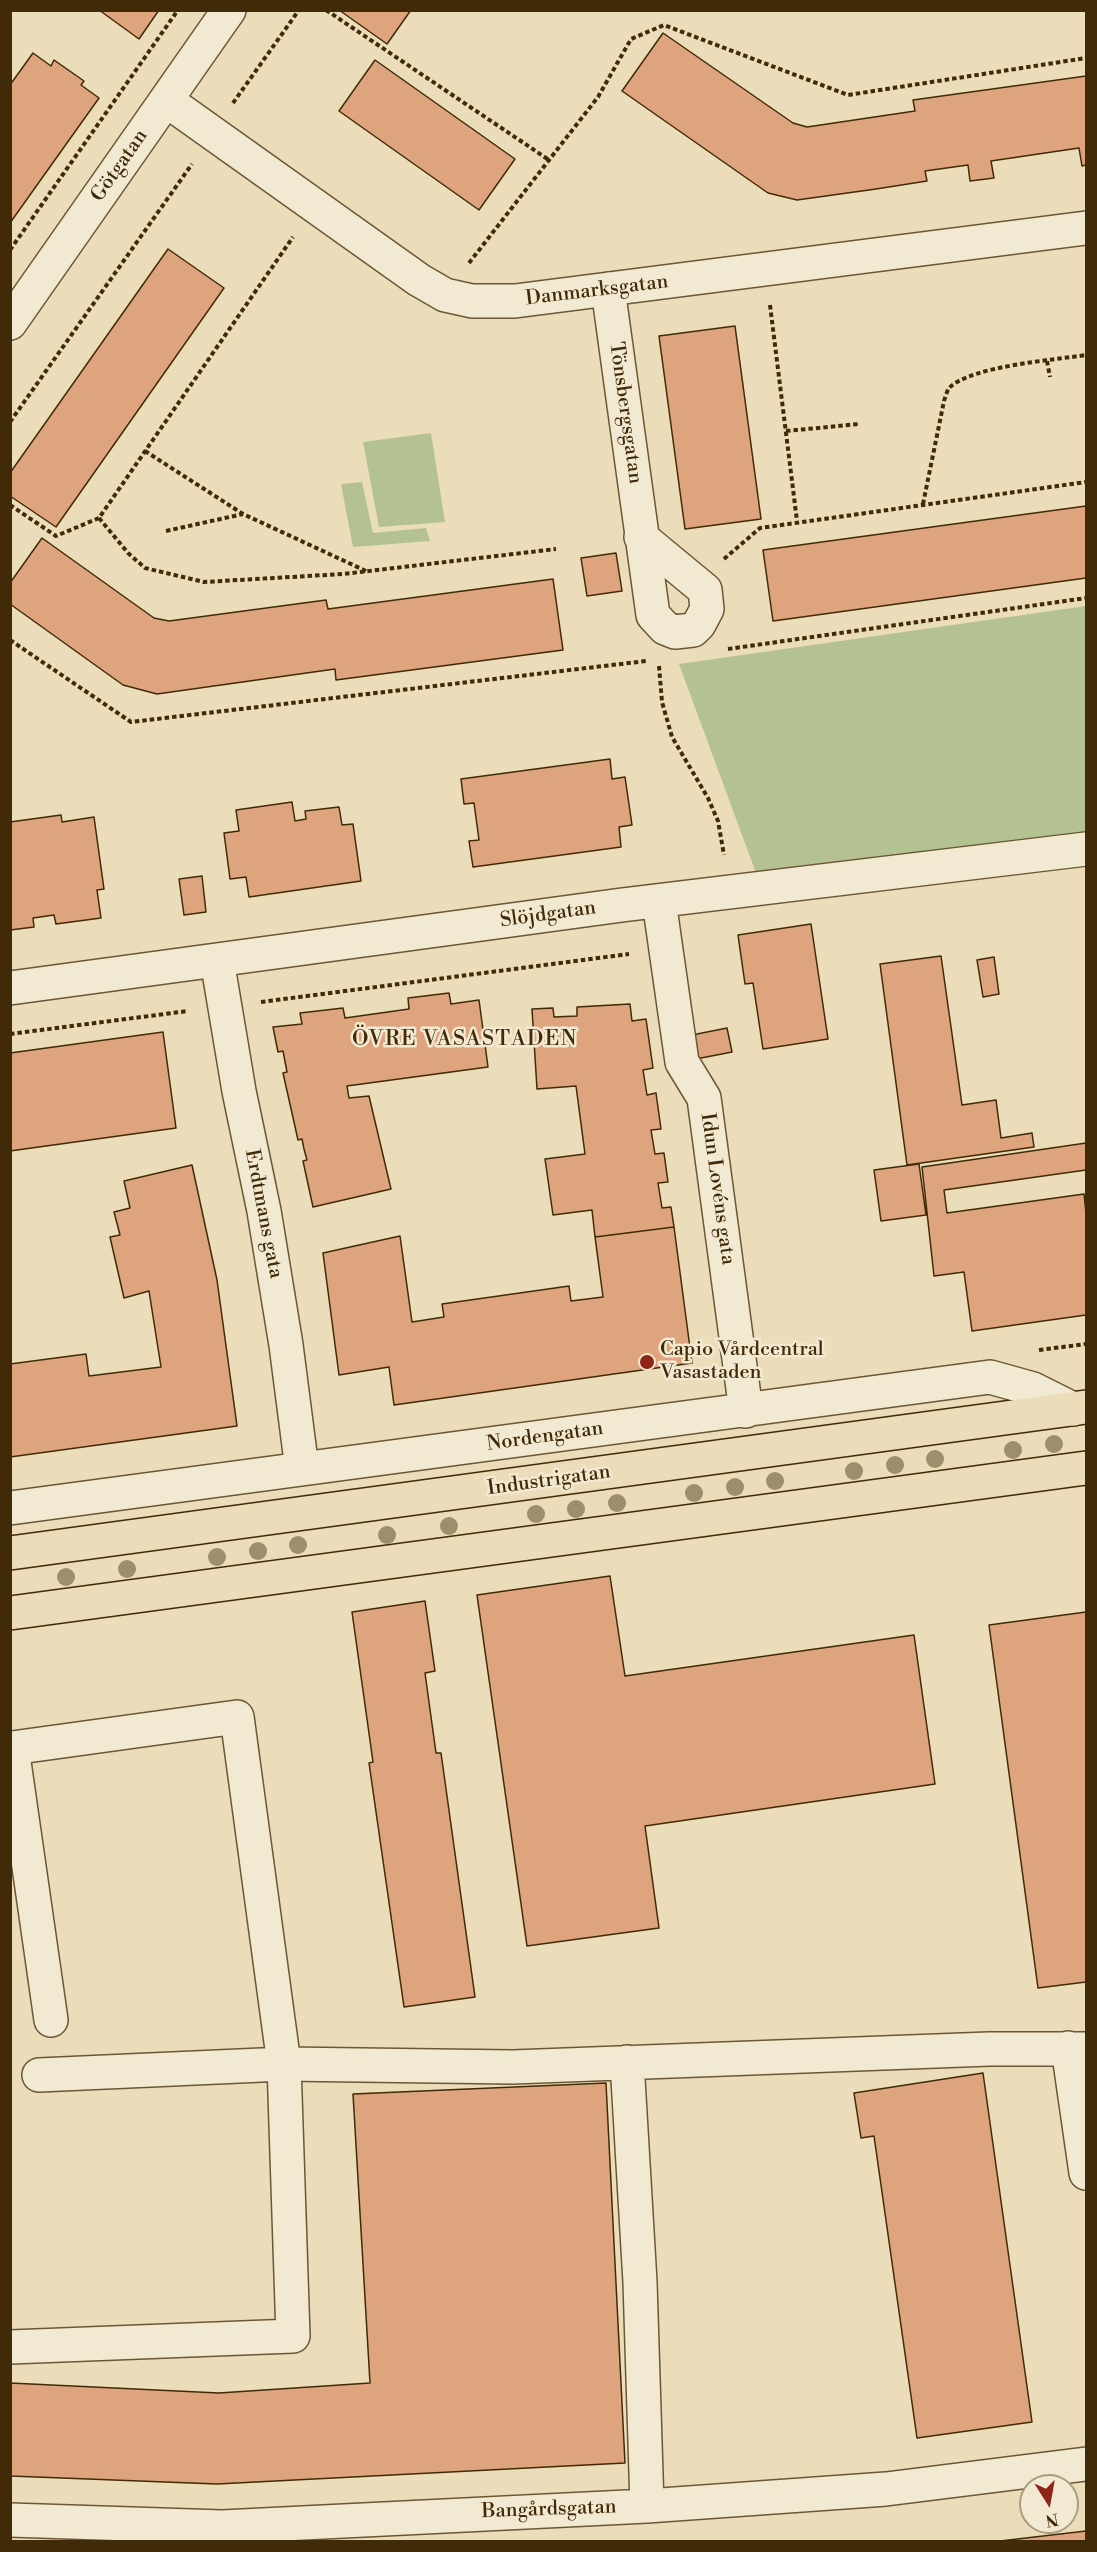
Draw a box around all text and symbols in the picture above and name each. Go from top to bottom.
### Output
street label: Götgatan [86,125,154,207]
street label: Danmarksgatan [524,270,670,312]
street label: Tönsbergsgatan [603,340,647,486]
street label: Slöjdgatan [499,896,597,934]
district label: ÖVRE VASASTADEN [352,1027,578,1053]
street label: Idun Lovéns gata [694,1112,740,1266]
street label: Erdtmans gata [239,1147,287,1281]
place label: Capio Vårdcentral Vasastaden [660,1338,824,1385]
marker: Capio Vårdcentral Vasastaden [638,1353,656,1371]
street label: Nordengatan [485,1417,605,1457]
street label: Industrigatan [486,1461,612,1501]
north arrow [1019,2474,1079,2534]
street label: Bangårdsgatan [481,2496,617,2524]
text: N [1044,2509,1060,2531]

